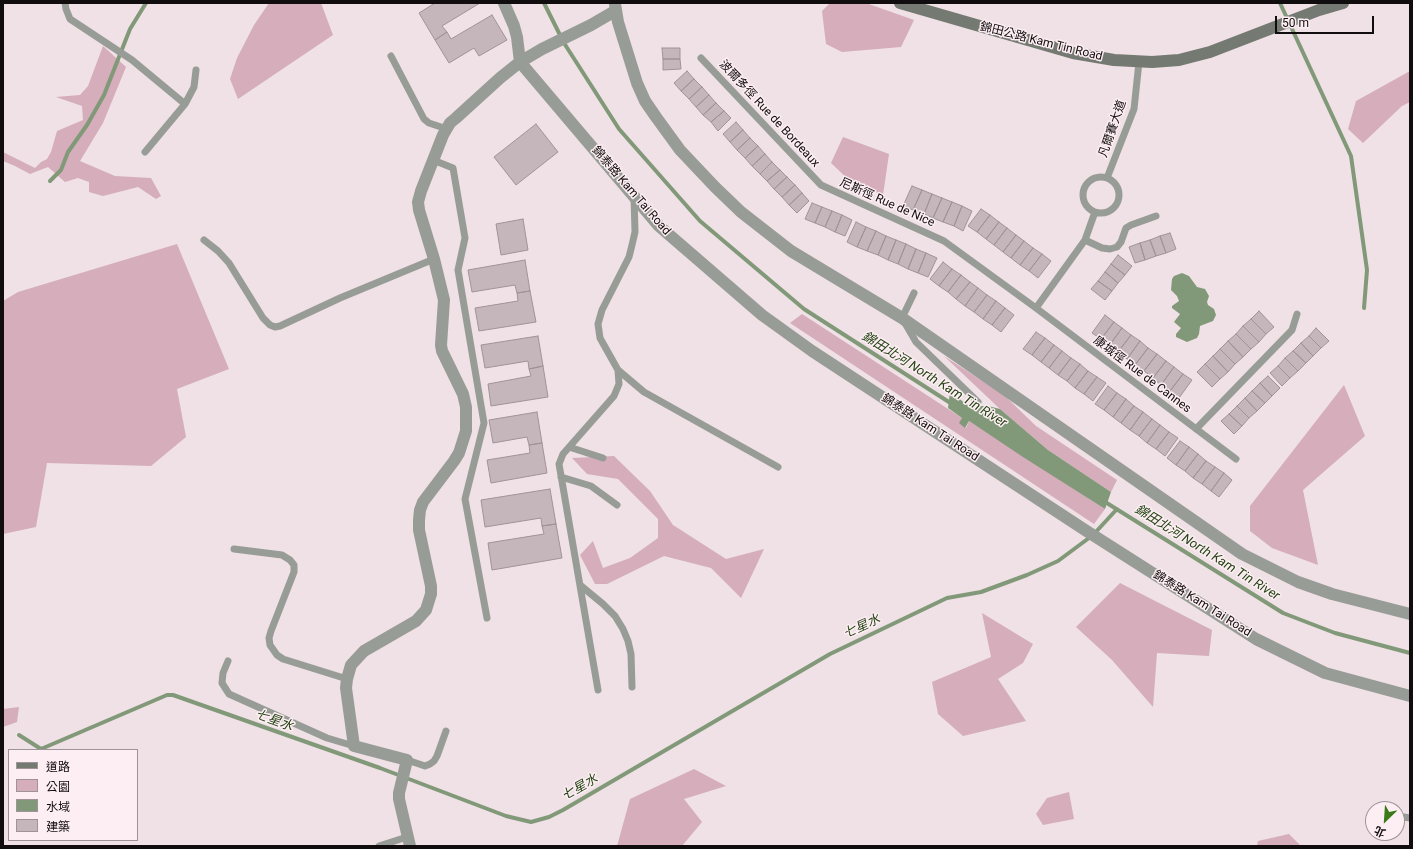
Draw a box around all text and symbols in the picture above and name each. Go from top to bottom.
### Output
scale bar [1277,8,1376,34]
text: 50 m [1282,16,1309,30]
street label: 錦田公路 Kam Tin Road [978,20,1104,64]
street label: 波爾多徑 Rue de Bordeaux [716,58,822,170]
street label: 凡爾賽大道 [1096,98,1130,160]
street label: 錦泰路 Kam Tai Road [589,144,673,238]
street label: 尼斯徑 Rue de Nice [837,176,937,230]
water label: 錦田北河 North Kam Tin River [859,329,1009,431]
street label: 康城徑 Rue de Cannes [1090,334,1194,416]
street label: 錦泰路 Kam Tai Road [879,391,981,465]
water label: 錦田北河 North Kam Tin River [1132,502,1282,604]
street label: 錦泰路 Kam Tai Road [1150,568,1254,640]
water label: 七星水 [841,612,883,642]
water label: 七星水 [253,707,295,735]
legend [8,749,138,841]
text: 道路 [46,760,70,774]
water label: 七星水 [559,771,601,805]
text: 公園 [46,780,70,794]
text: 水域 [46,800,70,814]
north arrow [1365,801,1405,841]
text: 建築 [46,820,70,834]
text: 北 [1372,823,1388,840]

